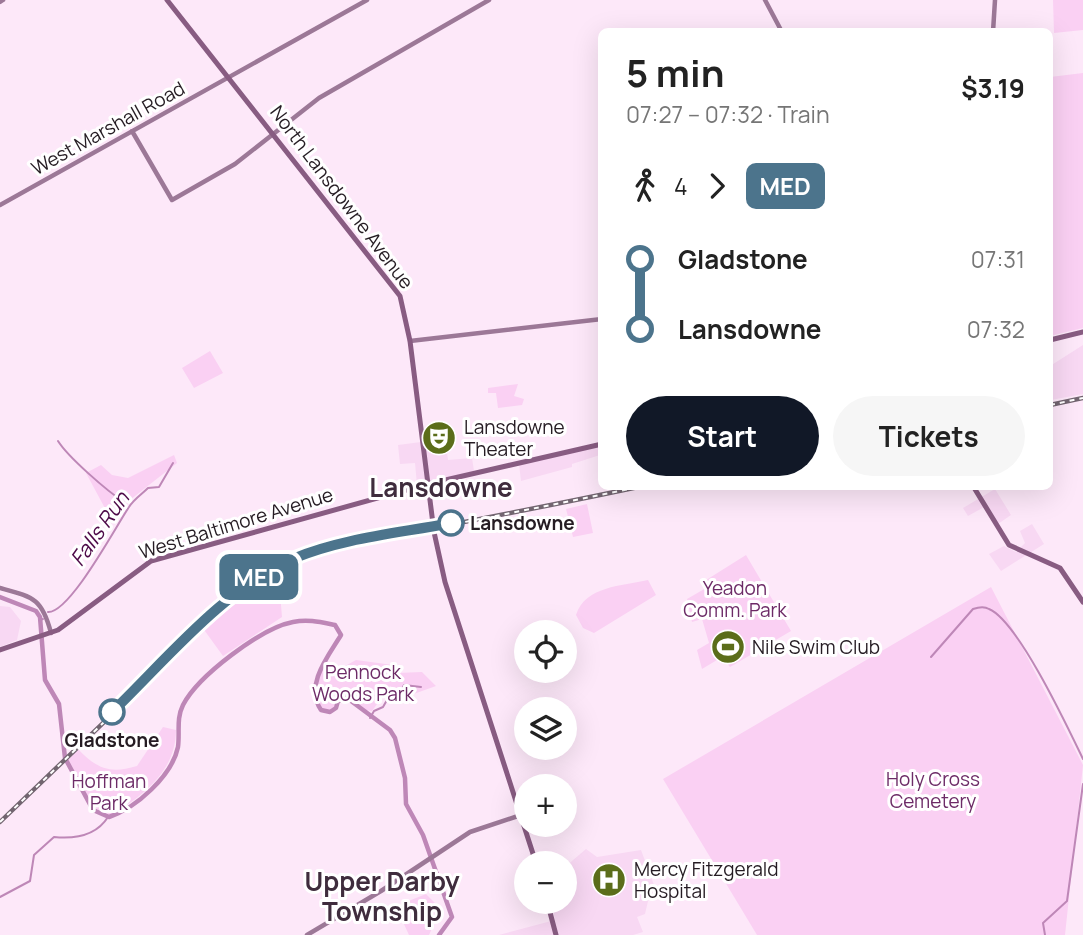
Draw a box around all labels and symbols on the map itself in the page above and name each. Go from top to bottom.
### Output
street label: West Marshall Road [27,75,189,181]
street label: North Lansdowne Avenue [264,100,420,294]
place label: Lansdowne Theater [464,414,565,462]
theatre icon: Lansdowne Theater [420,419,458,457]
district label: Lansdowne [369,469,513,505]
street label: West Baltimore Avenue [136,481,336,565]
water label: Falls Run [63,484,136,571]
marker: Lansdowne [438,510,464,536]
place label: Lansdowne [470,510,575,536]
line badge: MED [219,554,299,600]
park label: Yeadon Comm. Park [683,575,787,623]
sports icon: Nile Swim Club [709,628,747,666]
place label: Nile Swim Club [752,634,880,660]
park label: Pennock Woods Park [312,659,415,707]
marker: Gladstone [99,699,125,725]
place label: Gladstone [65,727,159,753]
park label: Holy Cross Cemetery [886,766,980,814]
park label: Hoffman Park [72,768,146,816]
place label: Mercy Fitzgerald Hospital [634,856,778,904]
hospital icon: Mercy Fitzgerald Hospital [590,861,628,899]
district label: Upper Darby Township [304,863,460,929]

